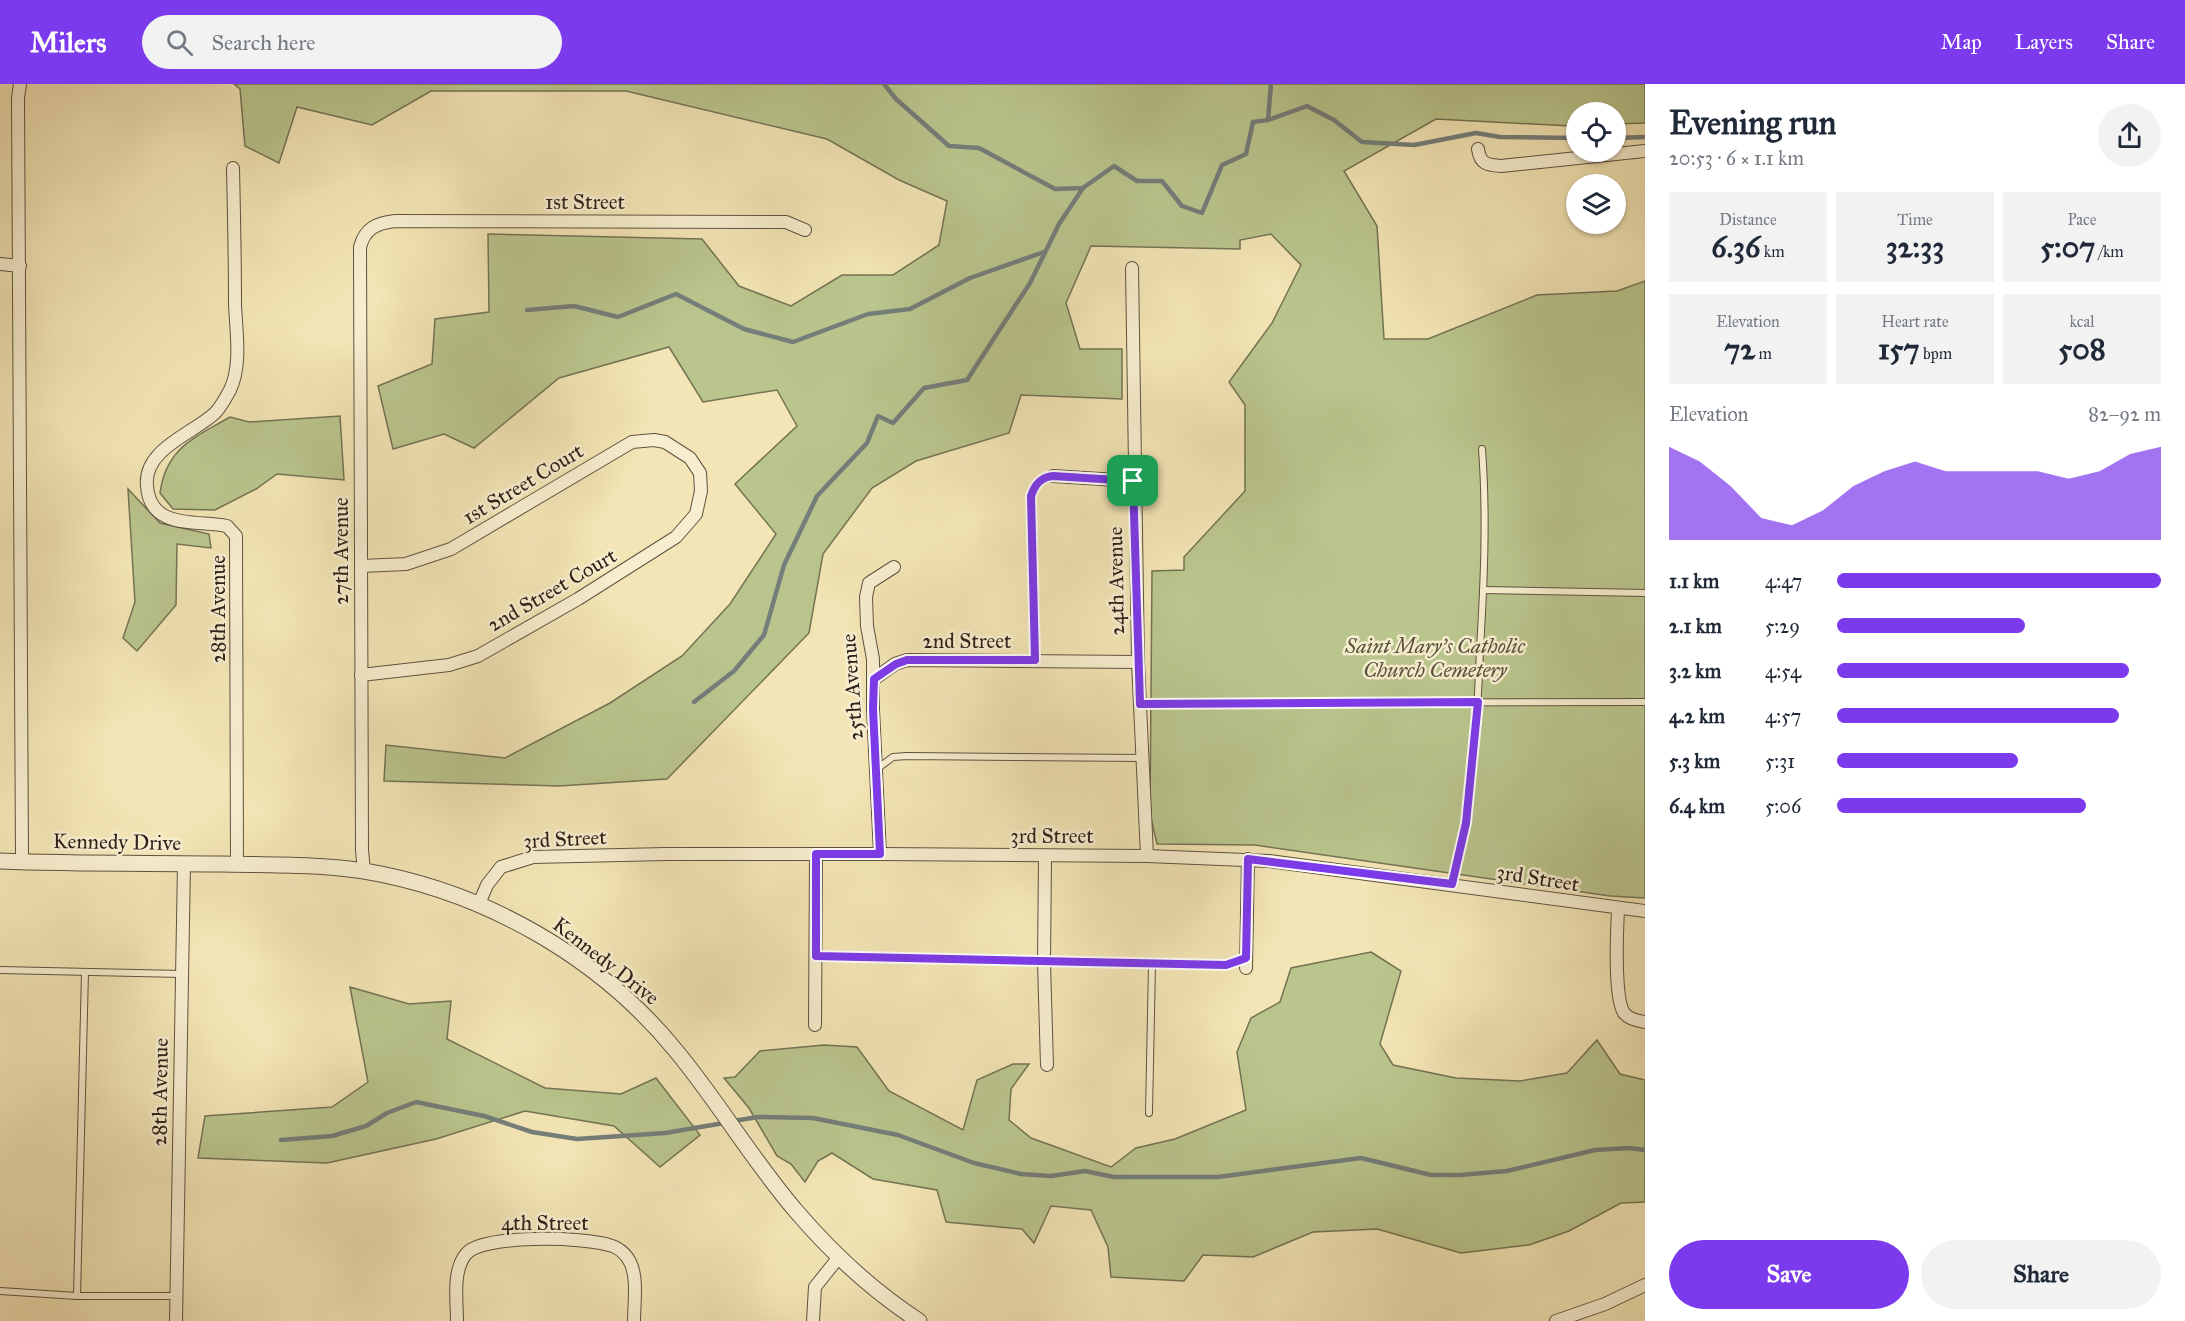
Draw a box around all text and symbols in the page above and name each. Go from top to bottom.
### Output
search box [142,15,562,69]
text: Milers [30,25,106,60]
icon: search [163,26,196,59]
text: Search here [211,29,316,56]
text: Map [1941,29,1982,55]
text: Layers [2015,29,2073,55]
text: Share [2106,29,2155,55]
map controls [1566,102,1626,234]
button: locate [1566,102,1626,162]
text: Evening run [1669,103,1836,143]
button: share [2098,104,2161,167]
text: 20:53 · 6 × 1.1 km [1669,146,1804,170]
button: layers [1566,174,1626,234]
street label: 1st Street [545,189,626,215]
text: Distance [1719,210,1777,229]
text: Time [1897,210,1933,229]
text: Pace [2067,210,2097,229]
text: 6.36 [1711,229,1760,265]
text: 32:33 [1886,229,1944,265]
text: 5:07 [2040,229,2095,265]
text: km [1760,242,1785,261]
text: /km [2095,242,2124,261]
text: Elevation [1716,312,1780,331]
text: Heart rate [1881,312,1949,331]
text: kcal [2069,312,2095,331]
text: 72 [1724,331,1755,367]
text: 157 [1878,331,1919,367]
text: 508 [2058,331,2106,367]
text: m [1755,344,1772,363]
text: bpm [1919,344,1952,363]
text: Elevation [1669,402,1748,426]
text: 82–92 m [2088,402,2161,426]
street label: 1st Street Court [458,438,589,530]
pin [1107,455,1158,506]
icon: arrive [1116,464,1149,497]
street label: 27th Avenue [328,497,354,605]
street label: 24th Avenue [1102,526,1130,636]
street label: 2nd Street Court [483,542,622,638]
street label: 28th Avenue [205,555,231,663]
text: 1.1 km [1669,569,1719,593]
text: 4:47 [1765,569,1802,593]
text: 2.1 km [1669,614,1722,638]
text: 5:29 [1765,614,1800,638]
street label: 2nd Street [923,628,1012,654]
street label: 25th Avenue [835,633,869,741]
park label: Saint Mary's Catholic Church Cemetery [1344,633,1525,683]
text: 3.2 km [1669,659,1721,683]
text: 4:54 [1765,659,1801,683]
text: 4.2 km [1669,704,1725,728]
text: 4:57 [1765,704,1801,728]
text: 5.3 km [1669,749,1720,773]
text: 5:31 [1765,749,1795,773]
text: 6.4 km [1669,794,1725,818]
text: 5:06 [1765,794,1801,818]
street label: 3rd Street [1010,823,1094,849]
street label: 3rd Street [523,824,608,854]
street label: Kennedy Drive [53,828,182,856]
street label: 3rd Street [1495,859,1582,897]
street label: Kennedy Drive [547,911,665,1011]
street label: 28th Avenue [146,1037,174,1146]
street label: 4th Street [501,1210,589,1236]
button: Save [1669,1240,1909,1309]
button: Share [1921,1240,2161,1309]

